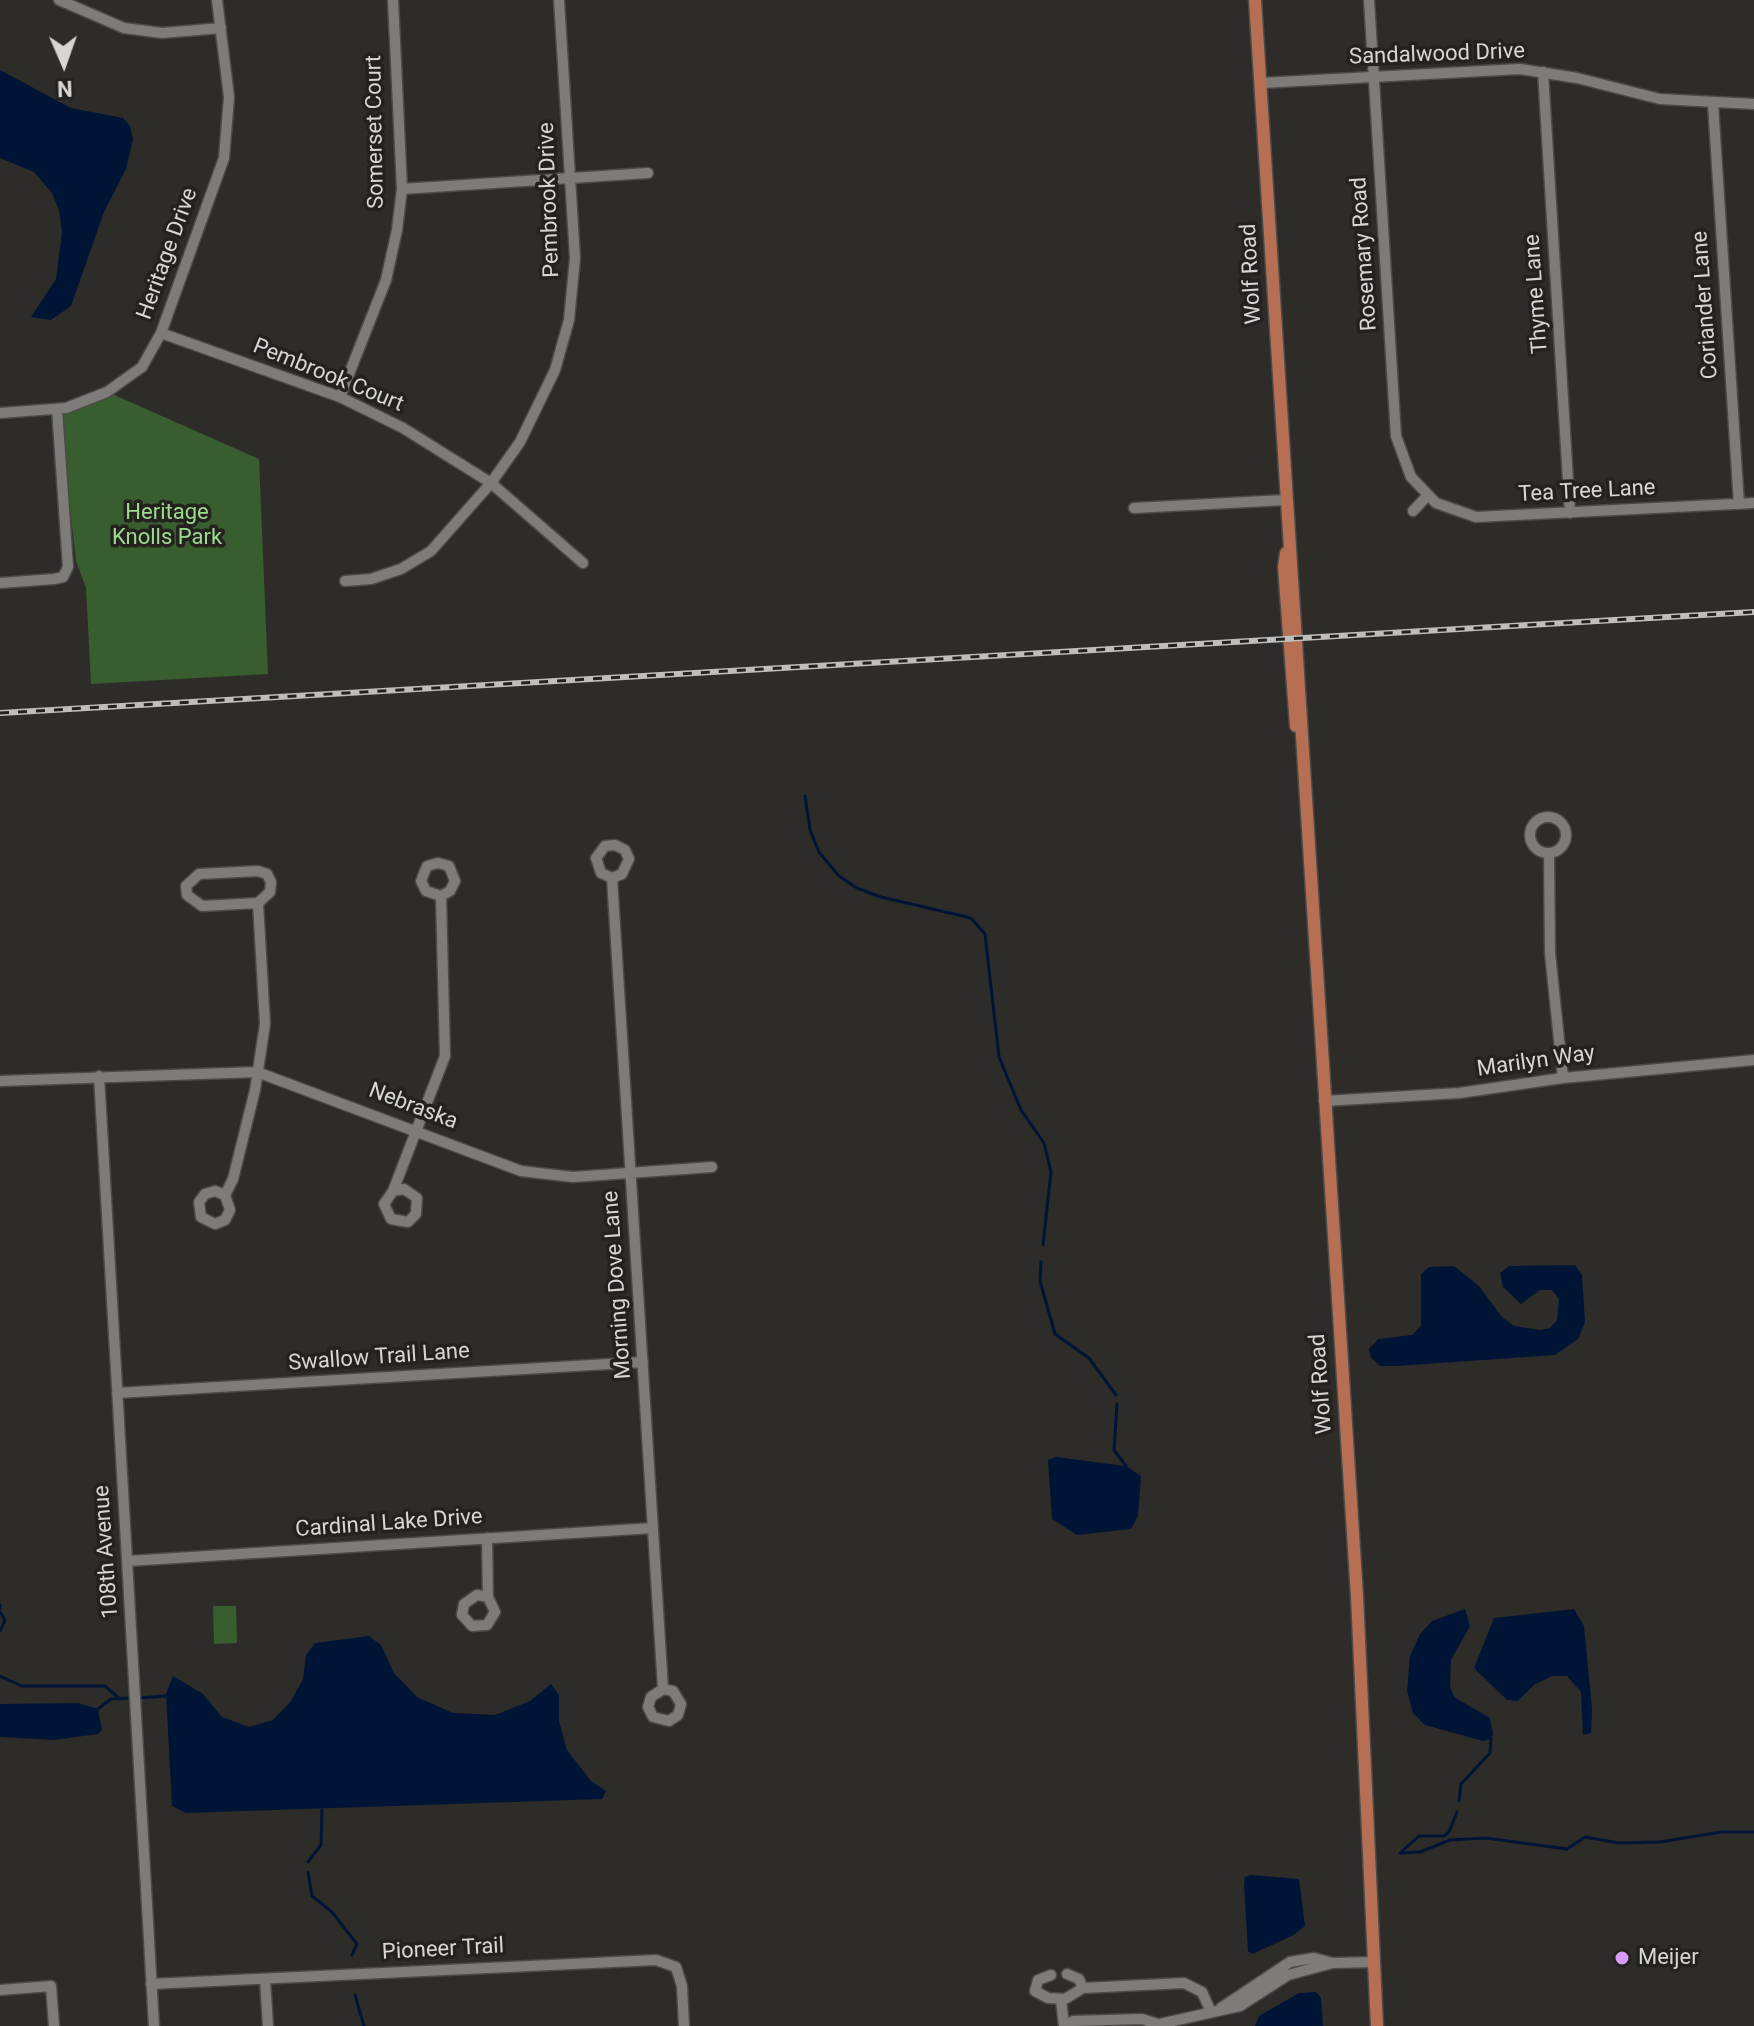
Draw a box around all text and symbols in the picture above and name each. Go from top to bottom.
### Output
north arrow [24,24,104,104]
street label: Sandalwood Drive [1349,39,1525,71]
street label: Somerset Court [361,55,391,209]
text: N [57,76,73,101]
street label: Pembrook Drive [534,122,566,278]
street label: Rosemary Road [1346,176,1384,332]
street label: Heritage Drive [132,185,204,323]
street label: Wolf Road [1236,223,1268,325]
street label: Coriander Lane [1688,230,1724,380]
street label: Thyme Lane [1520,233,1554,355]
street label: Pembrook Court [249,334,407,418]
street label: Tea Tree Lane [1518,475,1656,509]
park label: Heritage Knolls Park [112,500,222,552]
street label: Marilyn Way [1475,1041,1597,1083]
street label: Nebraska [365,1078,461,1136]
street label: Morning Dove Lane [598,1190,638,1380]
street label: Wolf Road [1305,1333,1339,1435]
street label: Swallow Trail Lane [287,1338,471,1378]
street label: 108th Avenue [89,1484,125,1620]
street label: Cardinal Lake Drive [295,1504,483,1544]
street label: Pioneer Trail [381,1934,505,1966]
place label: Meijer [1638,1945,1699,1971]
marker: Meijer [1613,1949,1631,1967]

